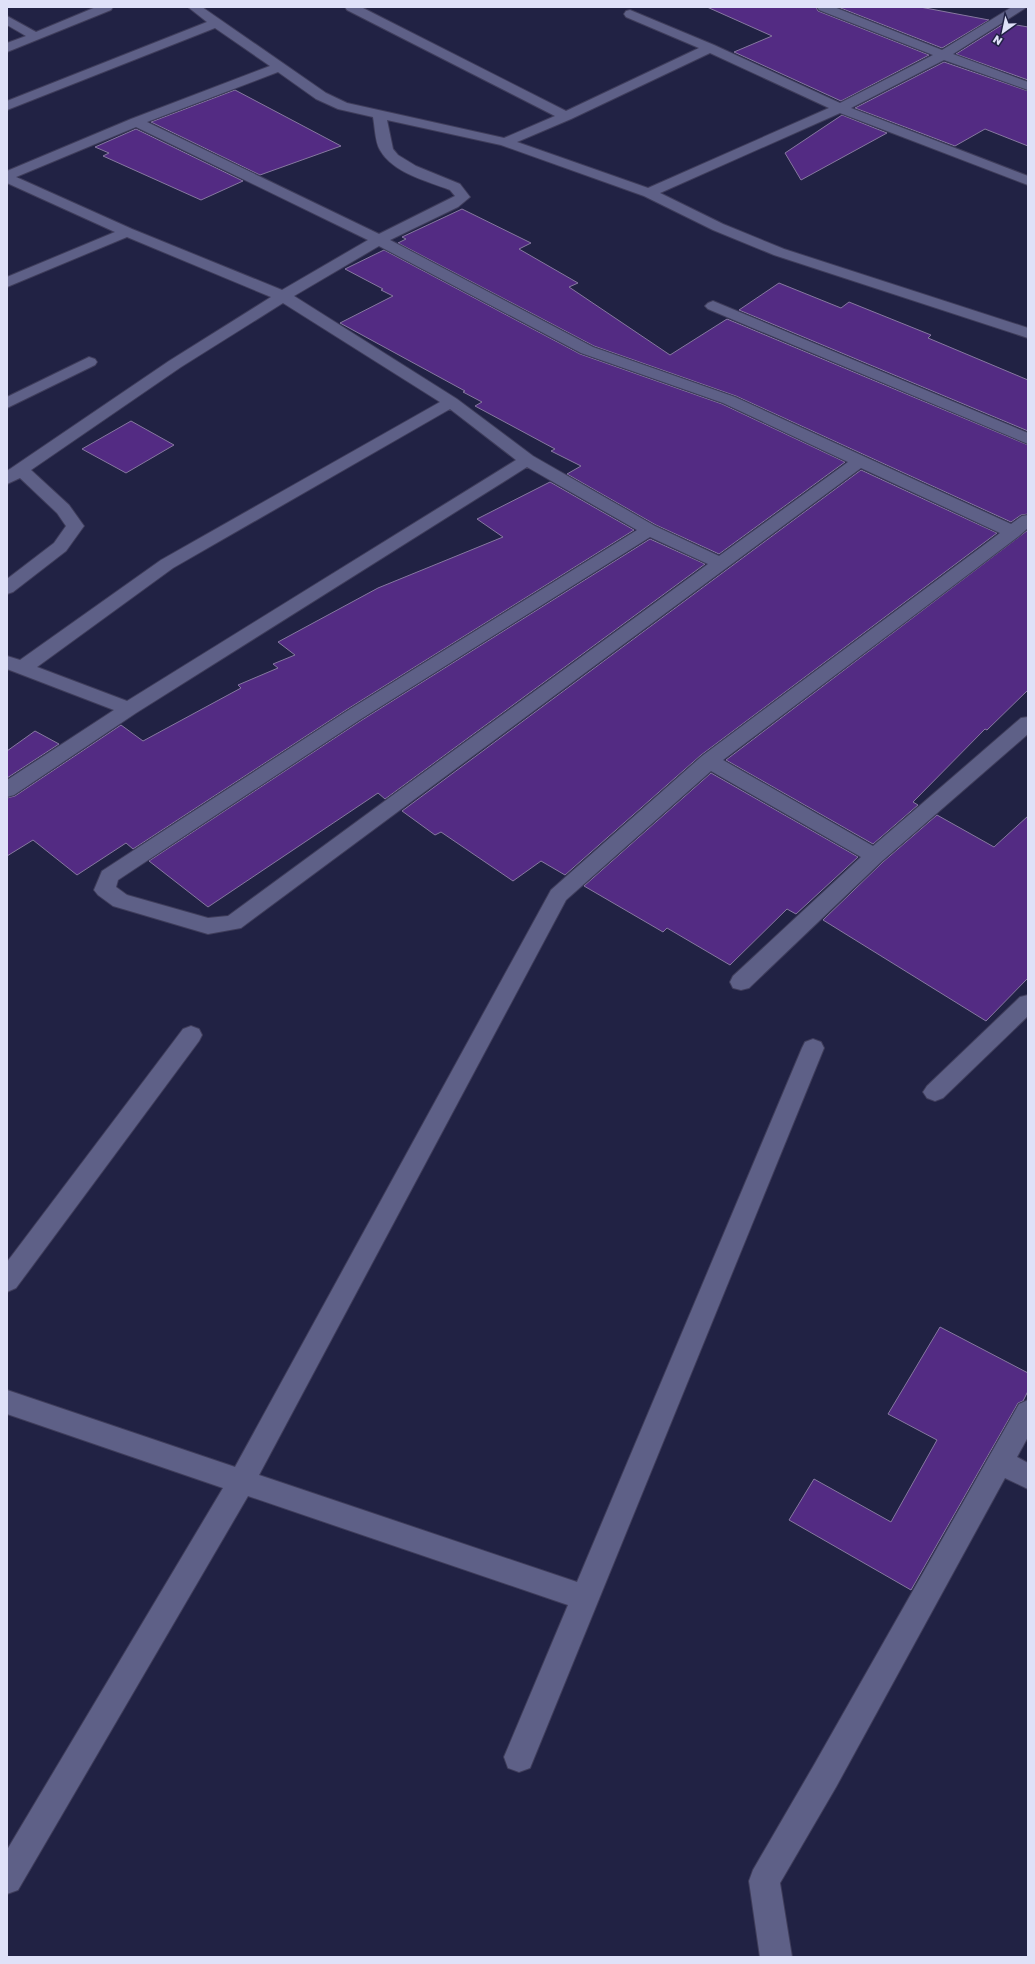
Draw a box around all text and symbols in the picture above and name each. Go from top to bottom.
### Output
north arrow [983,12,1023,52]
text: N [990,33,1004,49]

